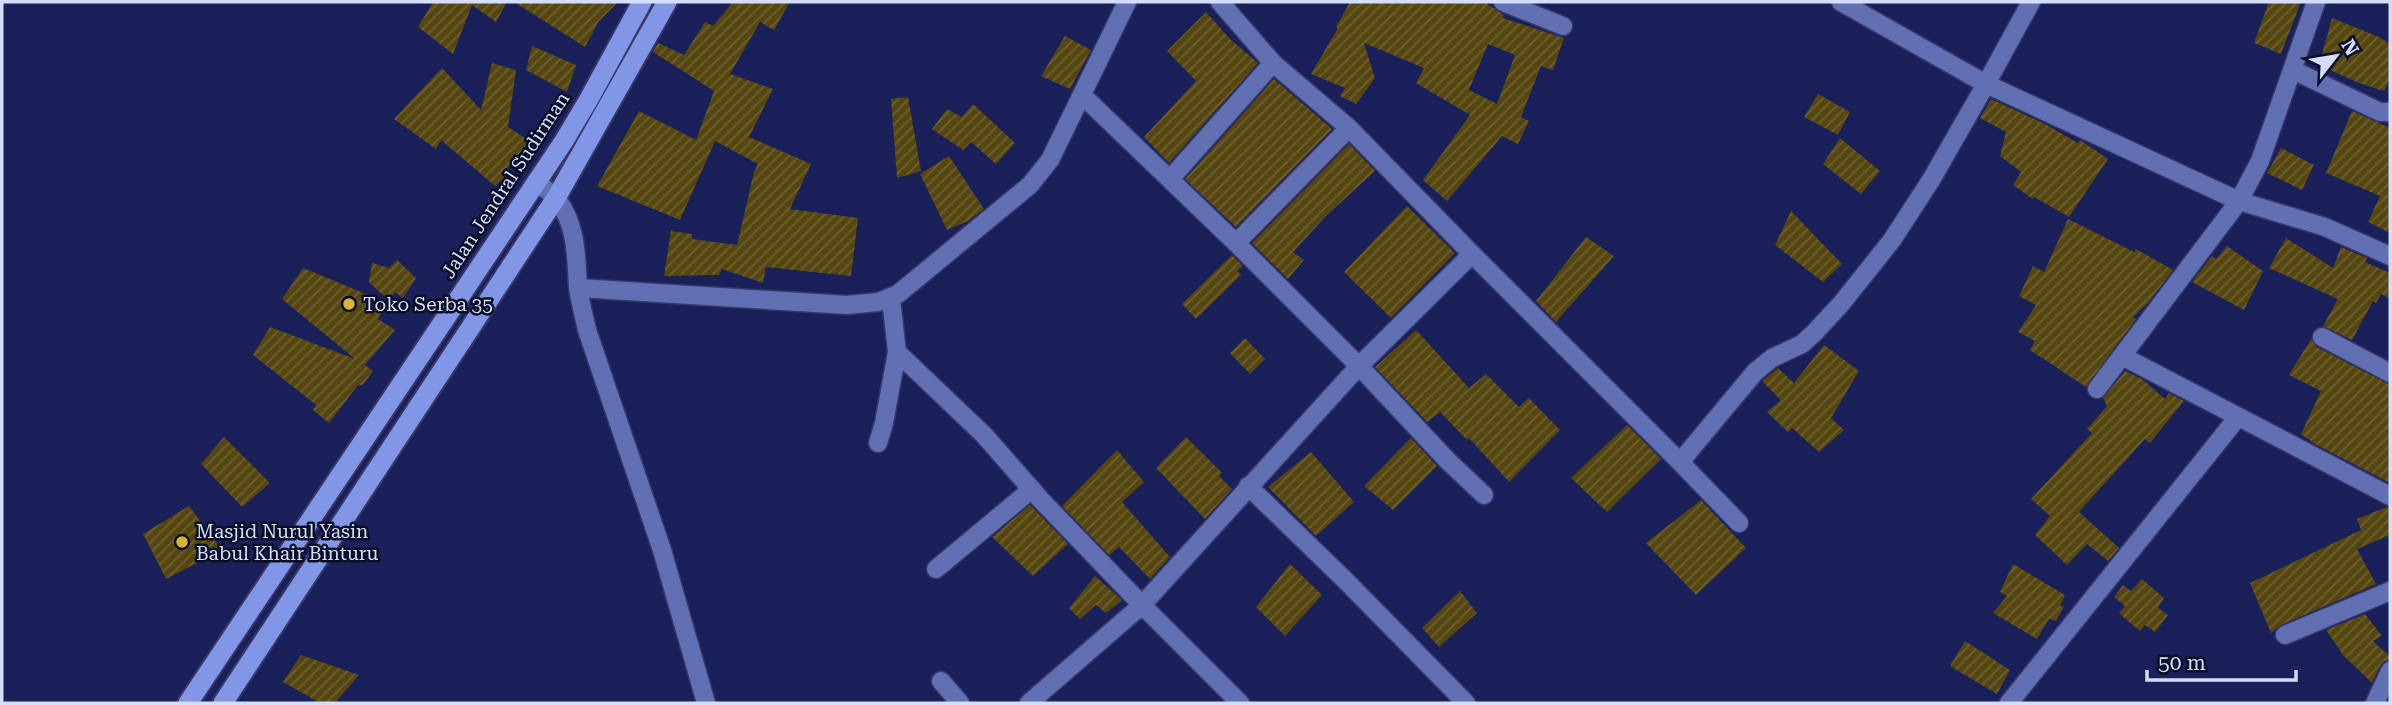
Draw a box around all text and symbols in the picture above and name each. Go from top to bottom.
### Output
north arrow [2301,21,2371,91]
text: N [2337,35,2364,60]
street label: Jalan Jendral Sudirman [437,88,574,283]
place label: Toko Serba 35 [363,293,493,316]
marker: Toko Serba 35 [341,296,357,312]
place label: Masjid Nurul Yasin Babul Khair Binturu [196,520,379,565]
marker: Masjid Nurul Yasin Babul Khair Binturu [174,534,190,550]
scale bar [2147,638,2296,682]
text: 50 m [2158,651,2206,675]

